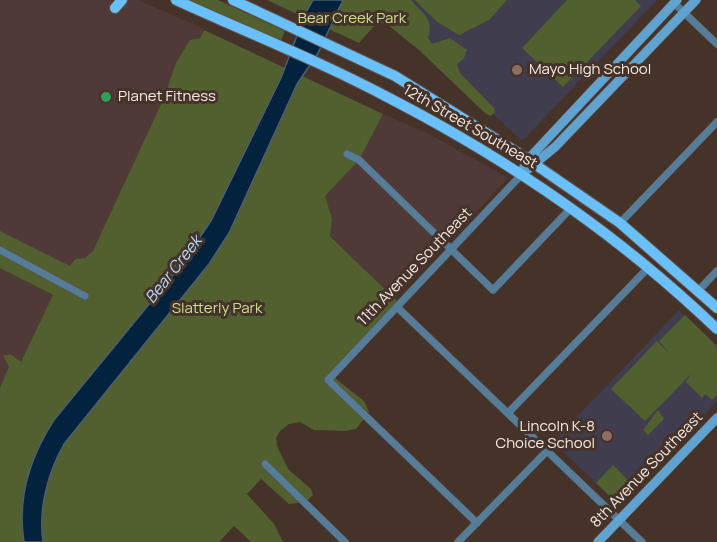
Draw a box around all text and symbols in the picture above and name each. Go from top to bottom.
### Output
park label: Bear Creek Park [298,10,406,28]
place label: Mayo High School [529,61,651,79]
marker: Mayo High School [510,63,524,77]
street label: 12th Street Southeast [400,81,540,173]
place label: Planet Fitness [118,88,216,106]
marker: Planet Fitness [99,90,113,104]
street label: 11th Avenue Southeast [354,204,476,330]
water label: Bear Creek [142,232,206,308]
park label: Slatterly Park [172,300,262,318]
street label: 8th Avenue Southeast [587,408,707,532]
place label: Lincoln K-8 Choice School [495,418,595,453]
marker: Lincoln K-8 Choice School [600,429,614,443]

